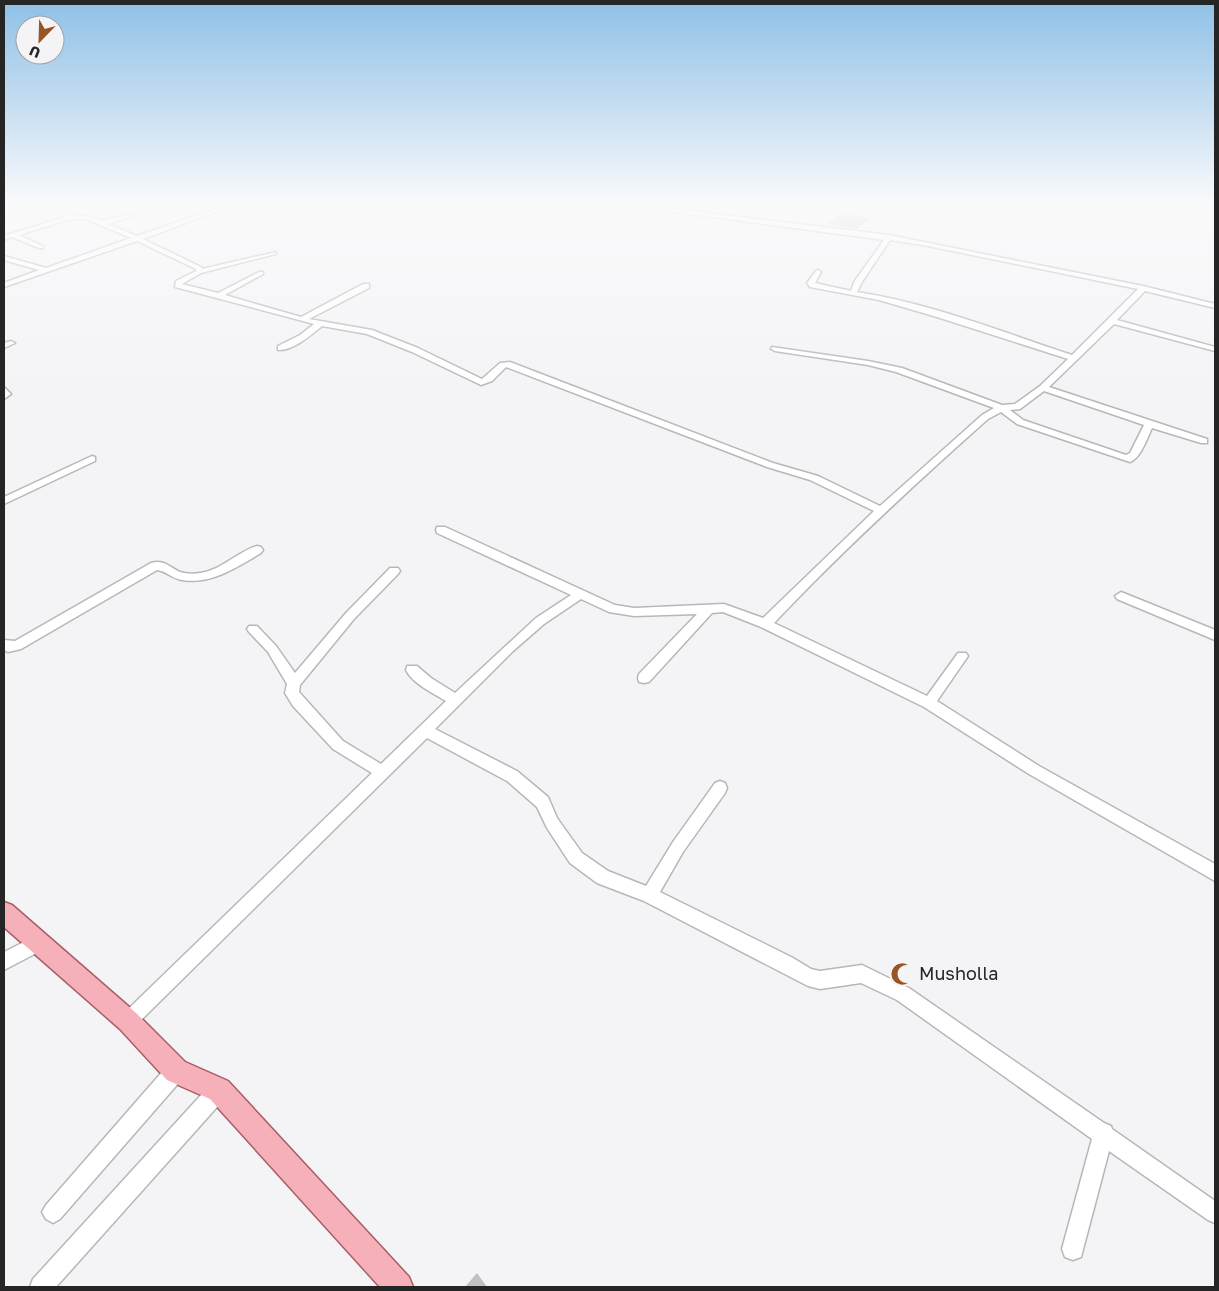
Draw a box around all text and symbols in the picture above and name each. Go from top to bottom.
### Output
north arrow [15,15,65,65]
text: U [27,43,43,62]
mosque icon: Musholla [889,961,915,987]
place label: Musholla [919,962,998,984]

